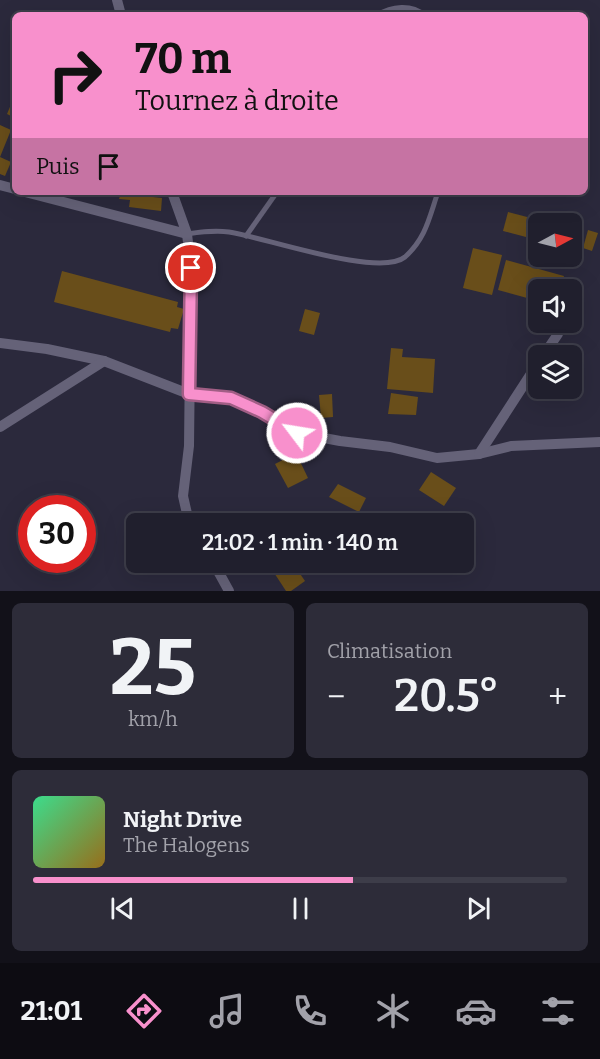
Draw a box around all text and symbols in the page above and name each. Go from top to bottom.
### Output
text: 70 m [135,34,231,84]
icon: right [36,36,114,114]
text: Tournez à droite [135,85,339,117]
icon: arrive [92,150,125,183]
text: Puis [36,153,80,180]
north arrow [528,213,582,267]
map controls [528,213,582,399]
pin [165,242,216,293]
icon: arrive [174,251,207,284]
button: sound [528,279,582,333]
button: layers [528,345,582,399]
position arrow [265,401,329,465]
speed limit sign: 30 [18,495,96,573]
text: 21:02 · 1 min · 140 m [202,529,398,556]
text: 25 [110,621,196,715]
text: Climatisation [327,639,452,663]
text: 20.5° [394,669,499,723]
text: − [327,677,345,717]
text: + [548,677,567,717]
text: km/h [128,707,178,731]
text: Night Drive [123,806,242,833]
text: The Halogens [123,833,250,857]
icon: previous [106,892,139,925]
icon: pause [284,892,317,925]
icon: next [462,892,495,925]
icon: directions [123,990,165,1032]
icon: music [206,990,248,1032]
icon: phone [289,990,331,1032]
icon: climate [372,990,414,1032]
icon: car [455,990,497,1032]
icon: filters [537,990,579,1032]
text: 21:01 [20,995,82,1027]

